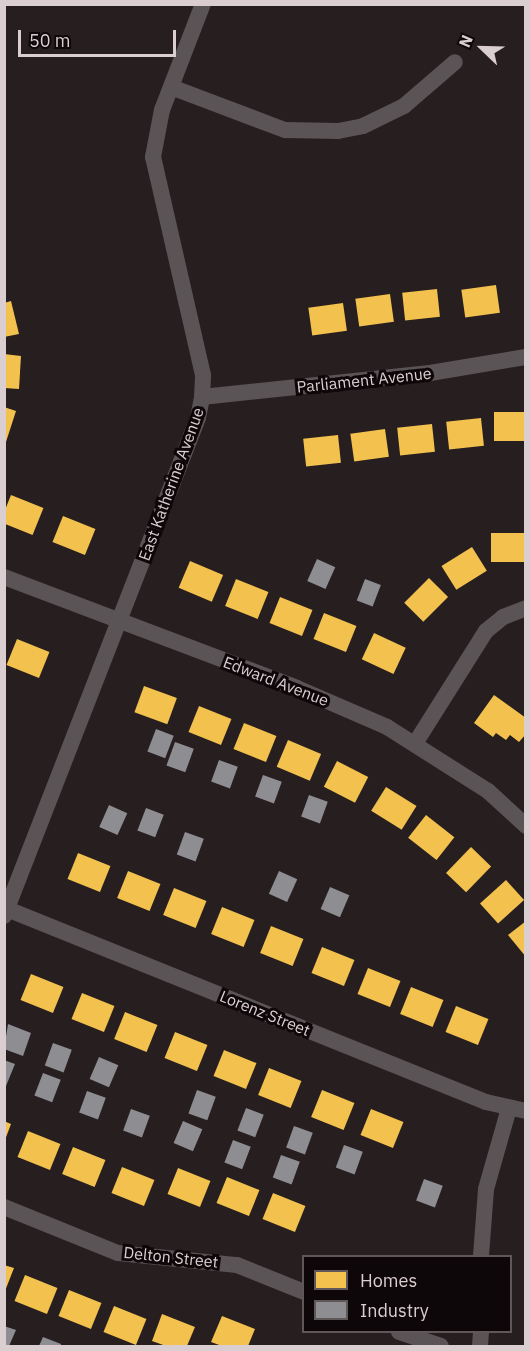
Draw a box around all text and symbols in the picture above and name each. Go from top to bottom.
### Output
scale bar [21,18,178,56]
north arrow [452,18,512,78]
text: 50 m [29,29,71,52]
text: N [454,32,477,50]
street label: Parliament Avenue [296,363,432,397]
street label: East Katherine Avenue [134,405,208,563]
street label: Edward Avenue [221,652,331,710]
street label: Lorenz Street [217,986,313,1040]
street label: Delton Street [123,1242,219,1272]
legend [302,1255,512,1333]
text: Homes [360,1269,417,1292]
text: Industry [360,1299,429,1322]

